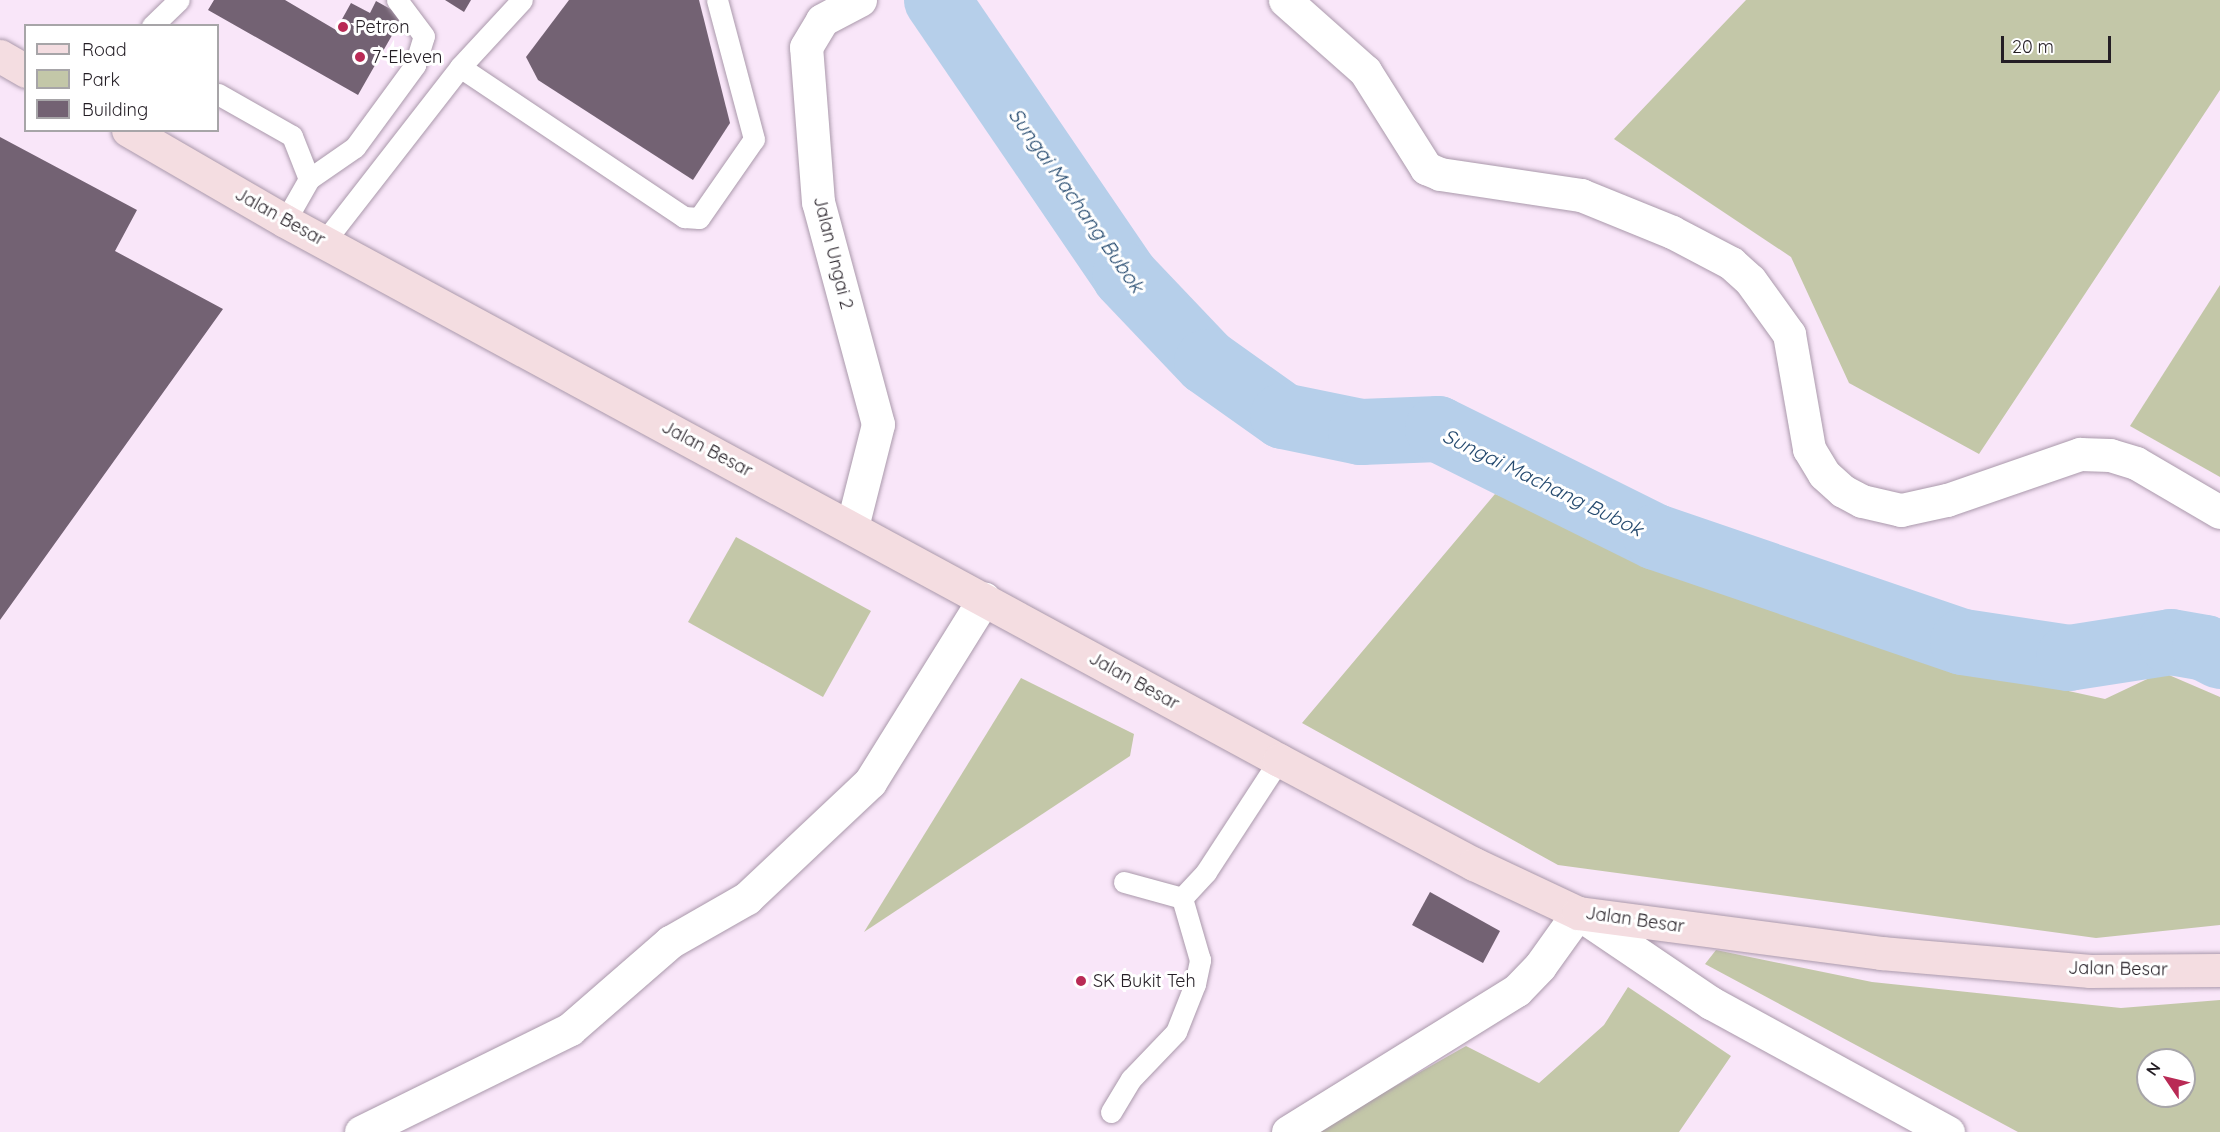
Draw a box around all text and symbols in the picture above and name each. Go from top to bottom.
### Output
place label: Petron [355,16,410,38]
marker: Petron [336,20,350,34]
legend [24,24,219,132]
scale bar [2004,24,2114,62]
text: 20 m [2012,35,2054,58]
text: Road [82,38,127,61]
place label: 7-Eleven [372,46,443,68]
marker: 7-Eleven [353,50,367,64]
text: Park [82,68,120,91]
text: Building [82,98,148,121]
water label: Sungai Machang Bubok [1004,103,1150,297]
street label: Jalan Besar [231,183,329,251]
street label: Jalan Ungai 2 [809,194,857,312]
street label: Jalan Besar [658,416,756,482]
water label: Sungai Machang Bubok [1439,423,1647,541]
street label: Jalan Besar [1085,647,1183,715]
street label: Jalan Besar [1584,902,1686,938]
street label: Jalan Besar [2068,957,2168,981]
place label: SK Bukit Teh [1093,970,1196,992]
marker: SK Bukit Teh [1074,974,1088,988]
north arrow [2136,1048,2196,1108]
text: N [2141,1058,2164,1079]

